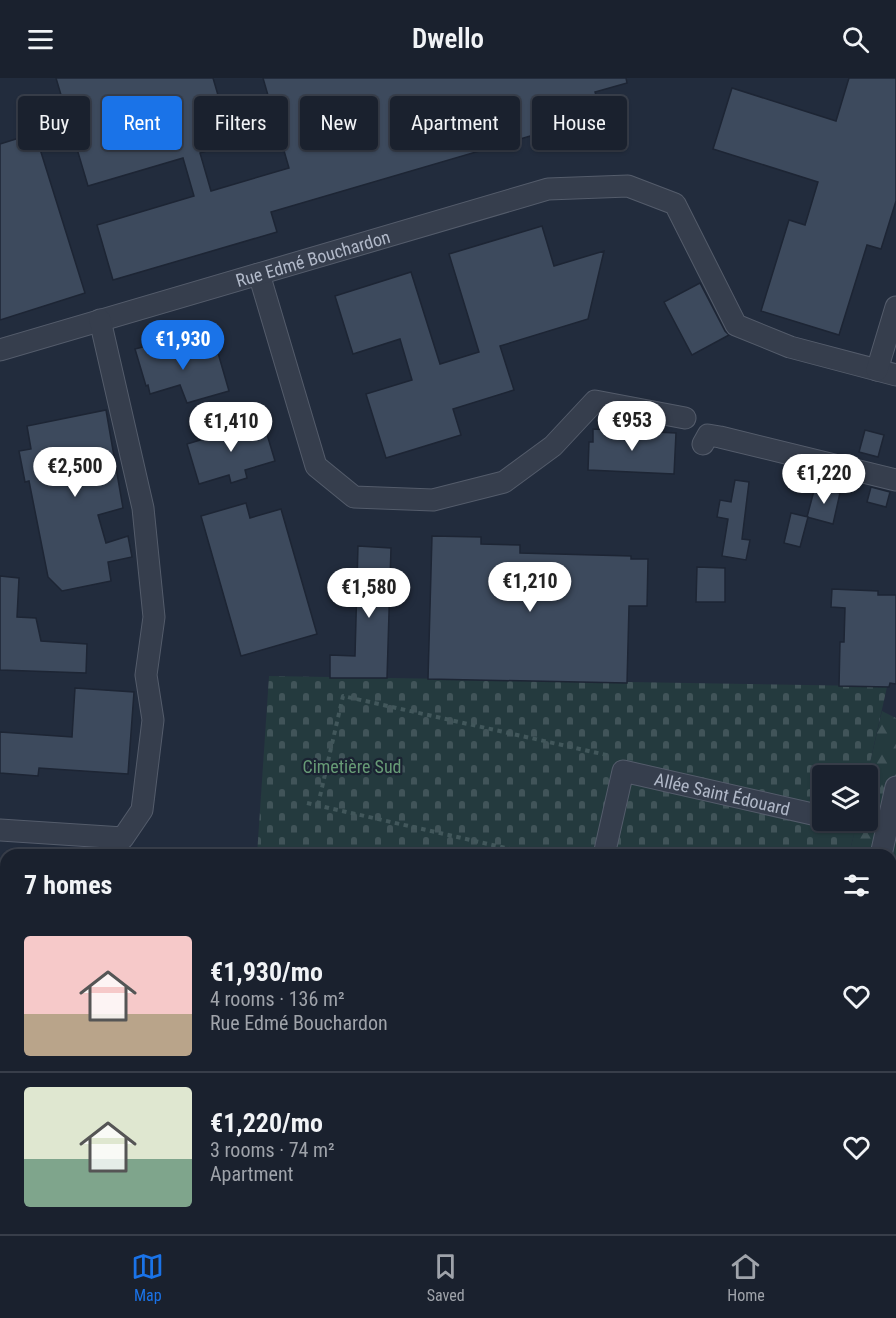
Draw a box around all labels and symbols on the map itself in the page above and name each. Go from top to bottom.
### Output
street label: Rue Edmé Bouchardon [233,225,392,291]
pin: €1,930 [134,320,232,371]
pin: €953 [596,401,668,452]
pin: €1,410 [182,402,280,453]
pin: €2,500 [26,447,124,498]
pin: €1,220 [775,454,873,505]
pin: €1,210 [481,562,579,613]
pin: €1,580 [320,568,418,619]
park label: Cimetière Sud [302,756,402,777]
street label: Allée Saint Édouard [653,768,792,819]

